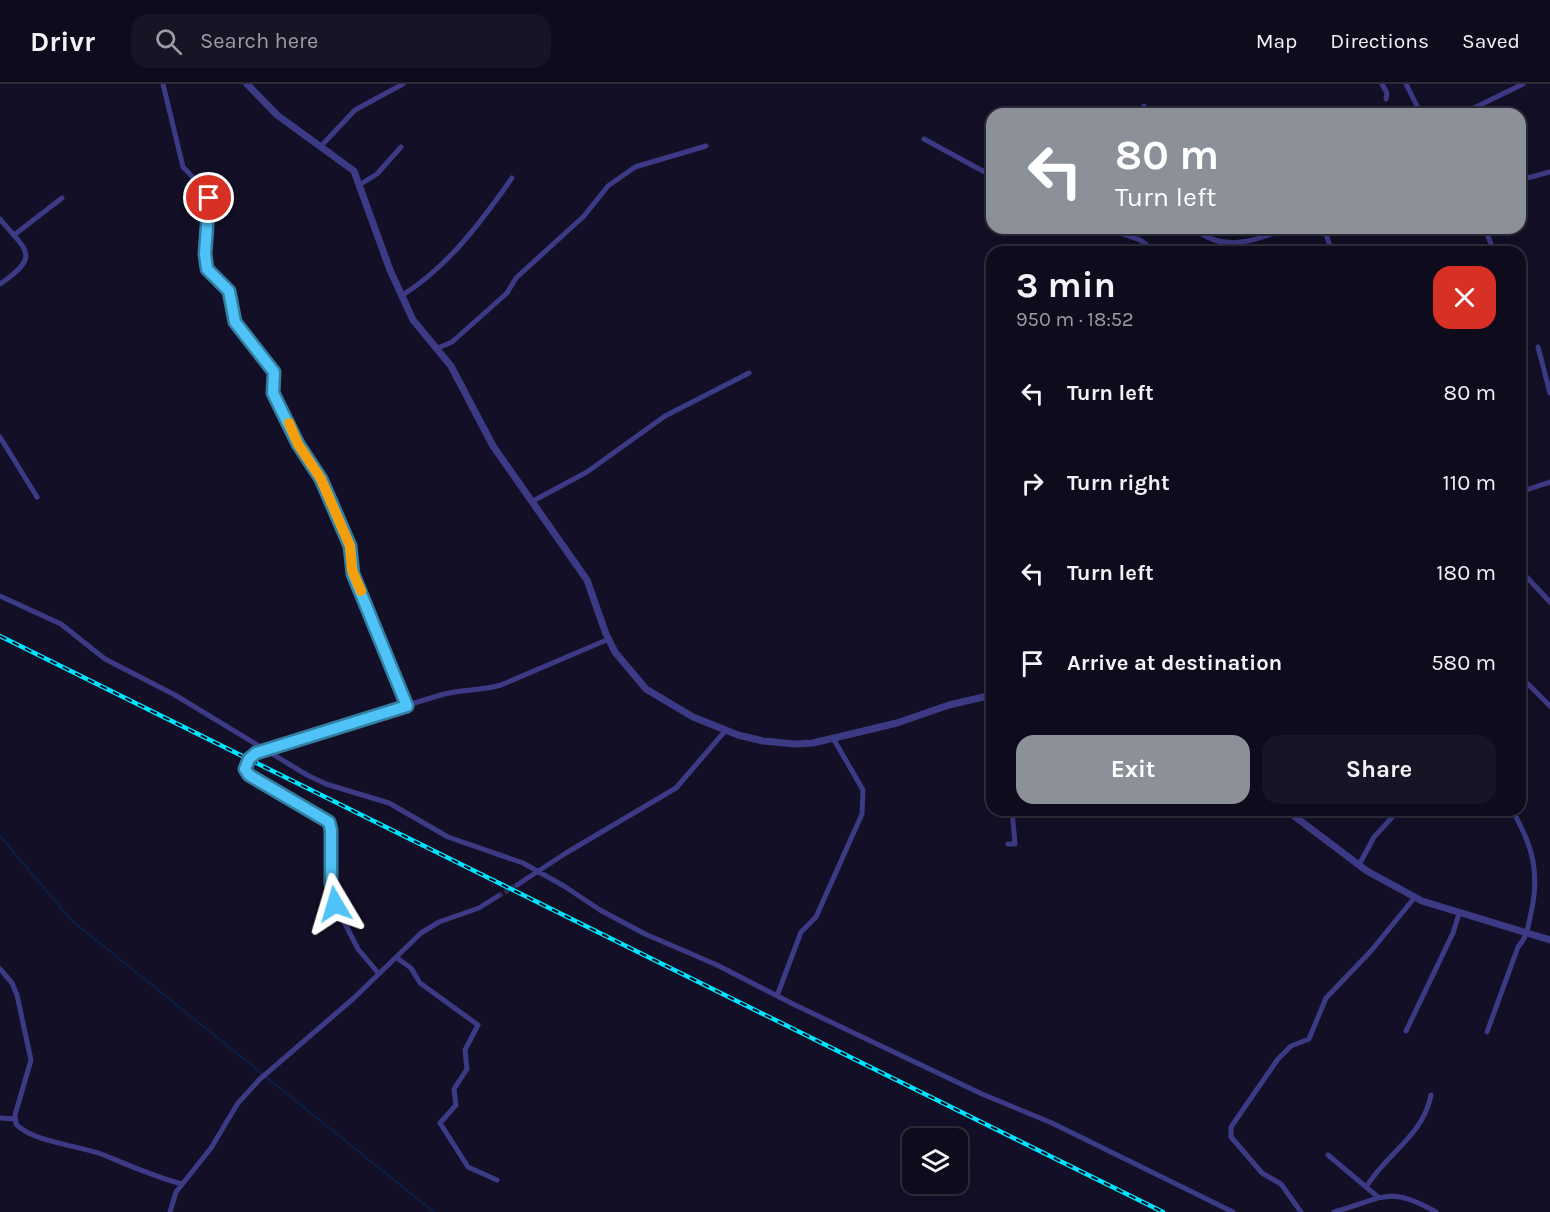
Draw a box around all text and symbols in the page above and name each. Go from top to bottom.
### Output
search box [131,14,551,68]
text: Drivr [30,25,95,58]
icon: search [152,25,185,58]
text: Search here [200,28,318,54]
text: Map [1256,29,1297,53]
text: Directions [1330,29,1429,53]
text: Saved [1462,29,1520,53]
text: 80 m [1115,130,1219,180]
icon: left [1016,132,1094,210]
pin [183,172,234,223]
icon: arrive [192,181,225,214]
text: Turn left [1115,181,1216,213]
text: 3 min [1016,264,1116,306]
button: close [1433,266,1496,329]
text: 950 m · 18:52 [1016,308,1134,331]
icon: left [1016,377,1049,410]
text: Turn left [1067,380,1154,406]
text: 80 m [1444,380,1496,406]
icon: right [1016,467,1049,500]
text: Turn right [1067,470,1170,496]
text: 110 m [1443,470,1496,496]
icon: left [1016,557,1049,590]
text: Turn left [1067,560,1154,586]
text: 180 m [1436,560,1496,586]
icon: arrive [1016,647,1049,680]
text: Arrive at destination [1067,650,1282,676]
text: 580 m [1431,650,1496,676]
button: Exit [1016,735,1250,804]
button: Share [1262,735,1496,804]
position arrow [303,872,367,936]
map controls [902,1128,968,1194]
button: layers [902,1128,968,1194]

